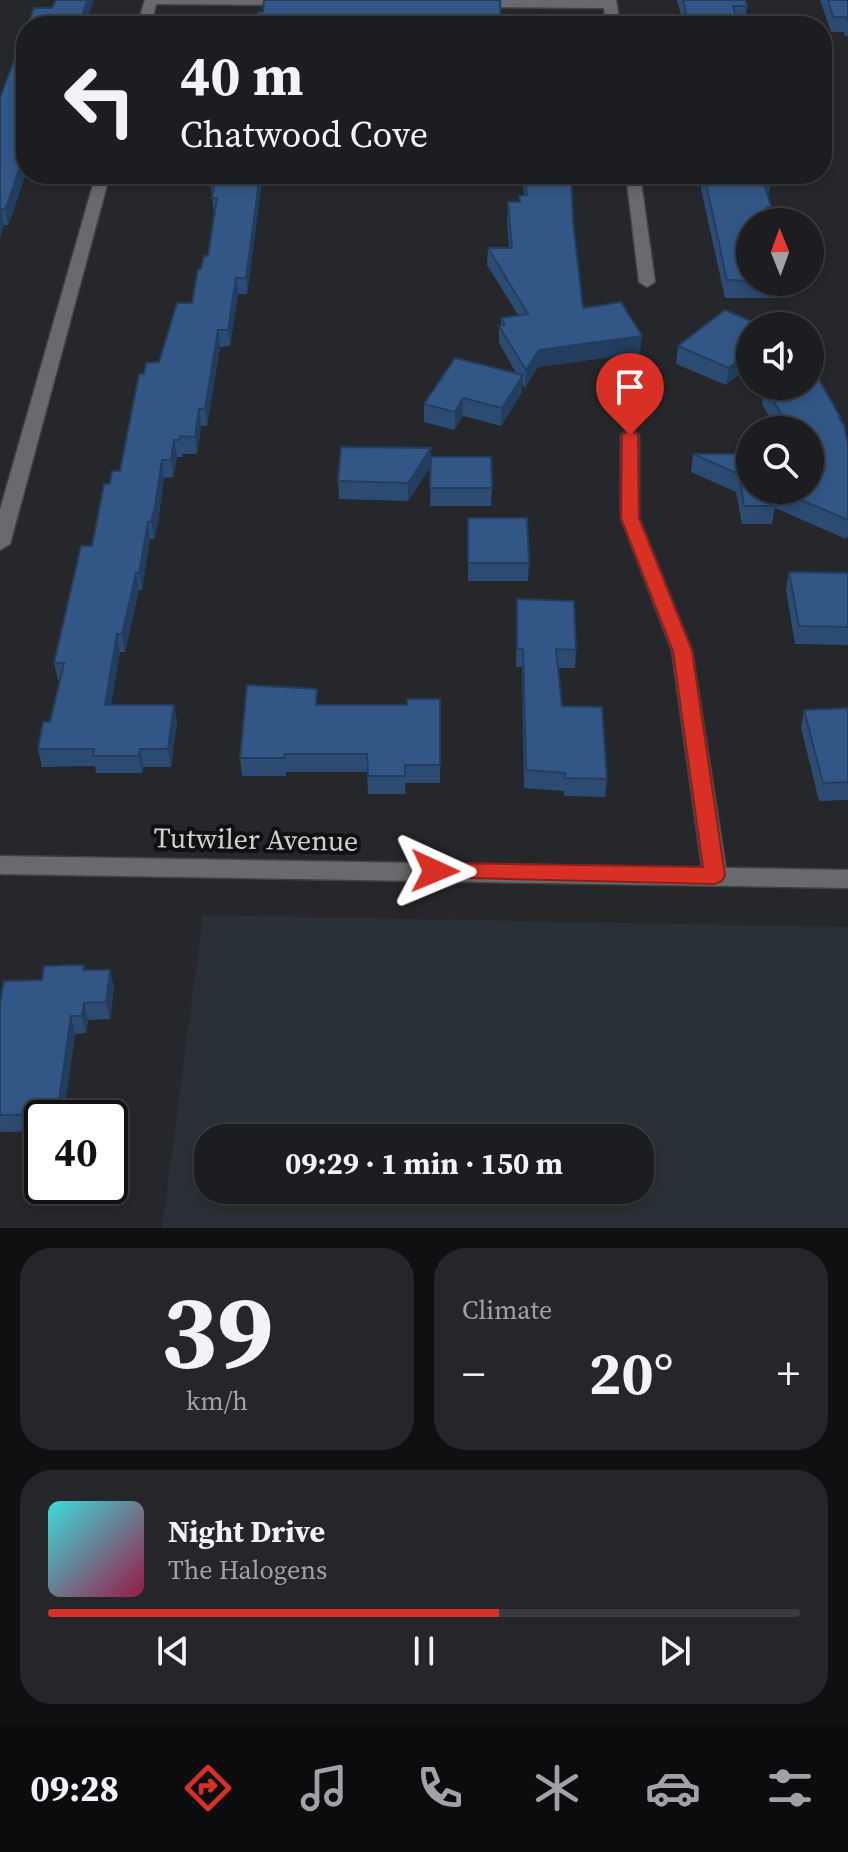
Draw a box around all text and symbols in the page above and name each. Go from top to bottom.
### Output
text: 40 m [180,37,303,114]
icon: left [48,48,152,152]
text: Chatwood Cove [180,110,428,159]
north arrow [736,208,824,296]
map controls [736,208,824,504]
button: sound [736,312,824,400]
pin [596,353,664,435]
icon: arrive [608,365,652,409]
button: search [736,416,824,504]
street label: Tutwiler Avenue [153,818,359,860]
position arrow [393,829,477,913]
speed limit sign: 40 [24,1100,128,1204]
text: 09:29 · 1 min · 150 m [285,1143,563,1184]
text: 39 [161,1259,273,1402]
text: Climate [462,1292,552,1328]
text: 20° [589,1332,673,1414]
text: − [462,1343,485,1404]
text: + [777,1343,800,1404]
text: km/h [186,1383,248,1419]
text: Night Drive [168,1511,325,1552]
text: The Halogens [168,1552,327,1588]
icon: previous [151,1629,195,1673]
icon: pause [402,1629,446,1673]
icon: next [653,1629,697,1673]
icon: directions [180,1760,236,1816]
icon: music [296,1760,352,1816]
icon: phone [412,1760,468,1816]
icon: climate [529,1760,585,1816]
icon: car [645,1760,701,1816]
icon: filters [762,1760,818,1816]
text: 09:28 [30,1764,119,1813]

